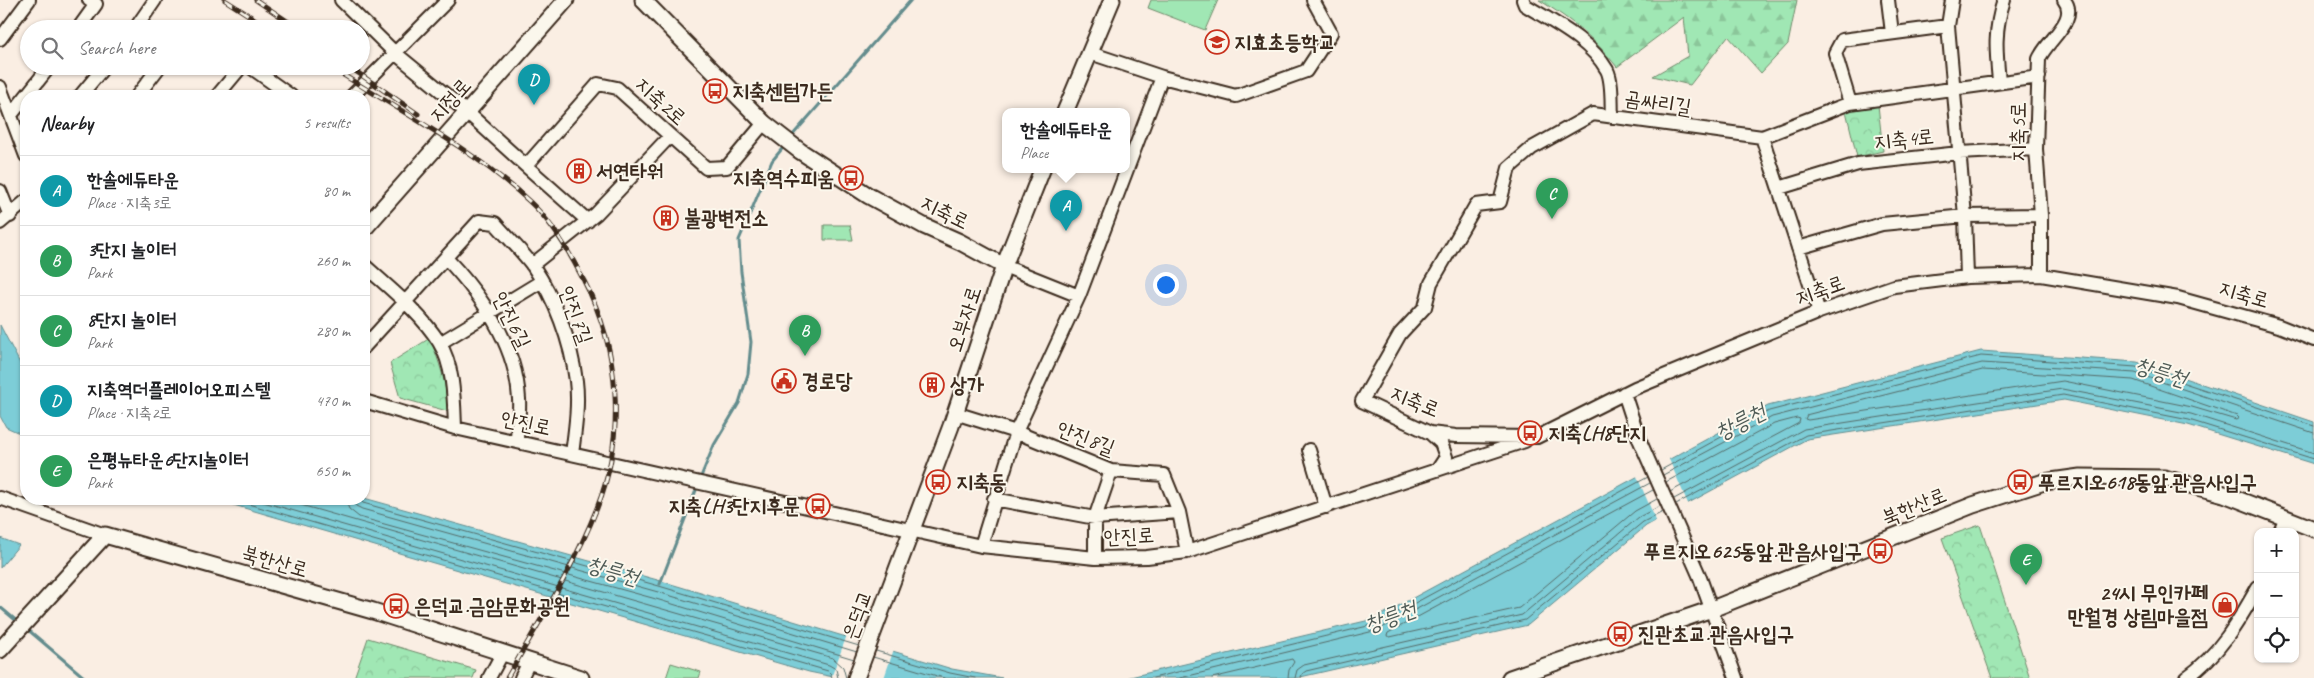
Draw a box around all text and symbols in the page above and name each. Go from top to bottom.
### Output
search box [20,20,370,75]
school or university icon: 지효초등학교 [1204,29,1230,55]
place label: 지효초등학교 [1234,29,1335,55]
icon: search [38,34,66,62]
text: Search here [78,36,155,60]
pin: D [518,64,550,105]
street label: 지축2로 [630,71,692,131]
street label: 지정로 [423,72,477,128]
bus stop icon: 지축센텀가든 [702,78,728,104]
place label: 지축센텀가든 [732,78,833,104]
street label: 곰싸리길 [1623,84,1694,120]
street label: 지축5로 [2005,102,2031,162]
popup [1002,108,1130,173]
text: Nearby [40,110,93,136]
text: 5 results [303,113,350,133]
text: 한솔에듀타운 [1020,118,1112,142]
street label: 지축4로 [1873,123,1935,155]
text: Place [1020,143,1048,163]
building icon: 서연타워 [566,158,592,184]
place label: 서연타워 [596,158,664,184]
place label: 지축역수피움 [733,165,834,191]
bus stop icon: 지축역수피움 [838,165,864,191]
text: 한솔에듀타운 [87,168,179,192]
pin: C [1536,178,1568,219]
text: A [52,181,60,201]
text: 80 m [323,181,350,201]
street label: 지축로 [917,189,973,235]
pin: A [1050,190,1082,231]
text: Place · 지축3로 [87,193,172,213]
building icon: 불광변전소 [653,205,679,231]
place label: 불광변전소 [684,205,769,231]
text: 3단지 놀이터 [87,238,177,262]
text: B [52,251,60,271]
text: 260 m [316,251,350,271]
text: Park [87,263,112,283]
street label: 지축로 [1792,269,1848,311]
your location [1153,272,1179,298]
street label: 지축로 [2216,275,2272,313]
street label: 안진7길 [553,282,599,348]
street label: 오부자로 [941,283,987,355]
street label: 안진6길 [487,287,537,353]
text: 8단지 놀이터 [87,308,177,332]
pin: B [789,315,821,356]
text: C [52,321,60,341]
text: 280 m [316,321,350,341]
text: Park [87,333,112,353]
water label: 창릉천 [2131,351,2192,394]
public building icon: 경로당 [771,368,797,394]
place label: 경로당 [802,368,853,394]
building icon: 상가 [919,372,945,398]
place label: 상가 [950,372,984,398]
text: 지축역더플레이어오피스텔 [87,378,270,402]
street label: 지축로 [1387,379,1443,423]
text: D [51,391,61,411]
text: 470 m [316,391,350,411]
water label: 창릉천 [1710,396,1773,446]
text: Place · 지축2로 [87,403,172,423]
street label: 안진로 [498,405,554,441]
street label: 안진8길 [1053,415,1119,461]
bus stop icon: 지축LH8단지 [1517,420,1543,446]
place label: 지축LH8단지 [1548,420,1646,446]
text: 은평뉴타운6단지놀이터 [87,448,249,472]
text: E [52,461,60,481]
text: 650 m [316,461,350,481]
bus stop icon: 지축동 [925,469,951,495]
place label: 지축동 [956,469,1007,495]
bus stop icon: 푸르지오618동앞.관음사입구 [2007,469,2033,495]
place label: 푸르지오618동앞.관음사입구 [2038,469,2257,495]
text: Park [87,473,112,493]
street label: 북한산로 [1878,481,1950,531]
place label: 지축LH3단지후문 [668,493,800,519]
bus stop icon: 지축LH3단지후문 [805,493,831,519]
street label: 안진로 [1103,522,1155,550]
map controls [2254,528,2299,663]
button: + [2254,528,2299,573]
place label: 푸르지오625동앞.관음사입구 [1644,538,1862,564]
bus stop icon: 푸르지오625동앞.관음사입구 [1867,538,1893,564]
street label: 북한산로 [239,539,311,583]
pin: E [2010,544,2042,585]
water label: 창릉천 [583,550,644,592]
button: − [2254,573,2299,618]
place label: 24시 무인카페 만월경 상림마을점 [2068,580,2208,630]
street label: 은덕교 [836,587,878,643]
shop icon: 24시 무인카페 만월경 상림마을점 [2212,592,2238,618]
bus stop icon: 은덕교.금암문화공원 [383,593,409,619]
place label: 은덕교.금암문화공원 [414,593,570,619]
water label: 창릉천 [1361,594,1422,639]
button: locate [2254,618,2299,663]
bus stop icon: 진관초교.관음사입구 [1607,621,1633,647]
place label: 진관초교.관음사입구 [1638,621,1794,647]

